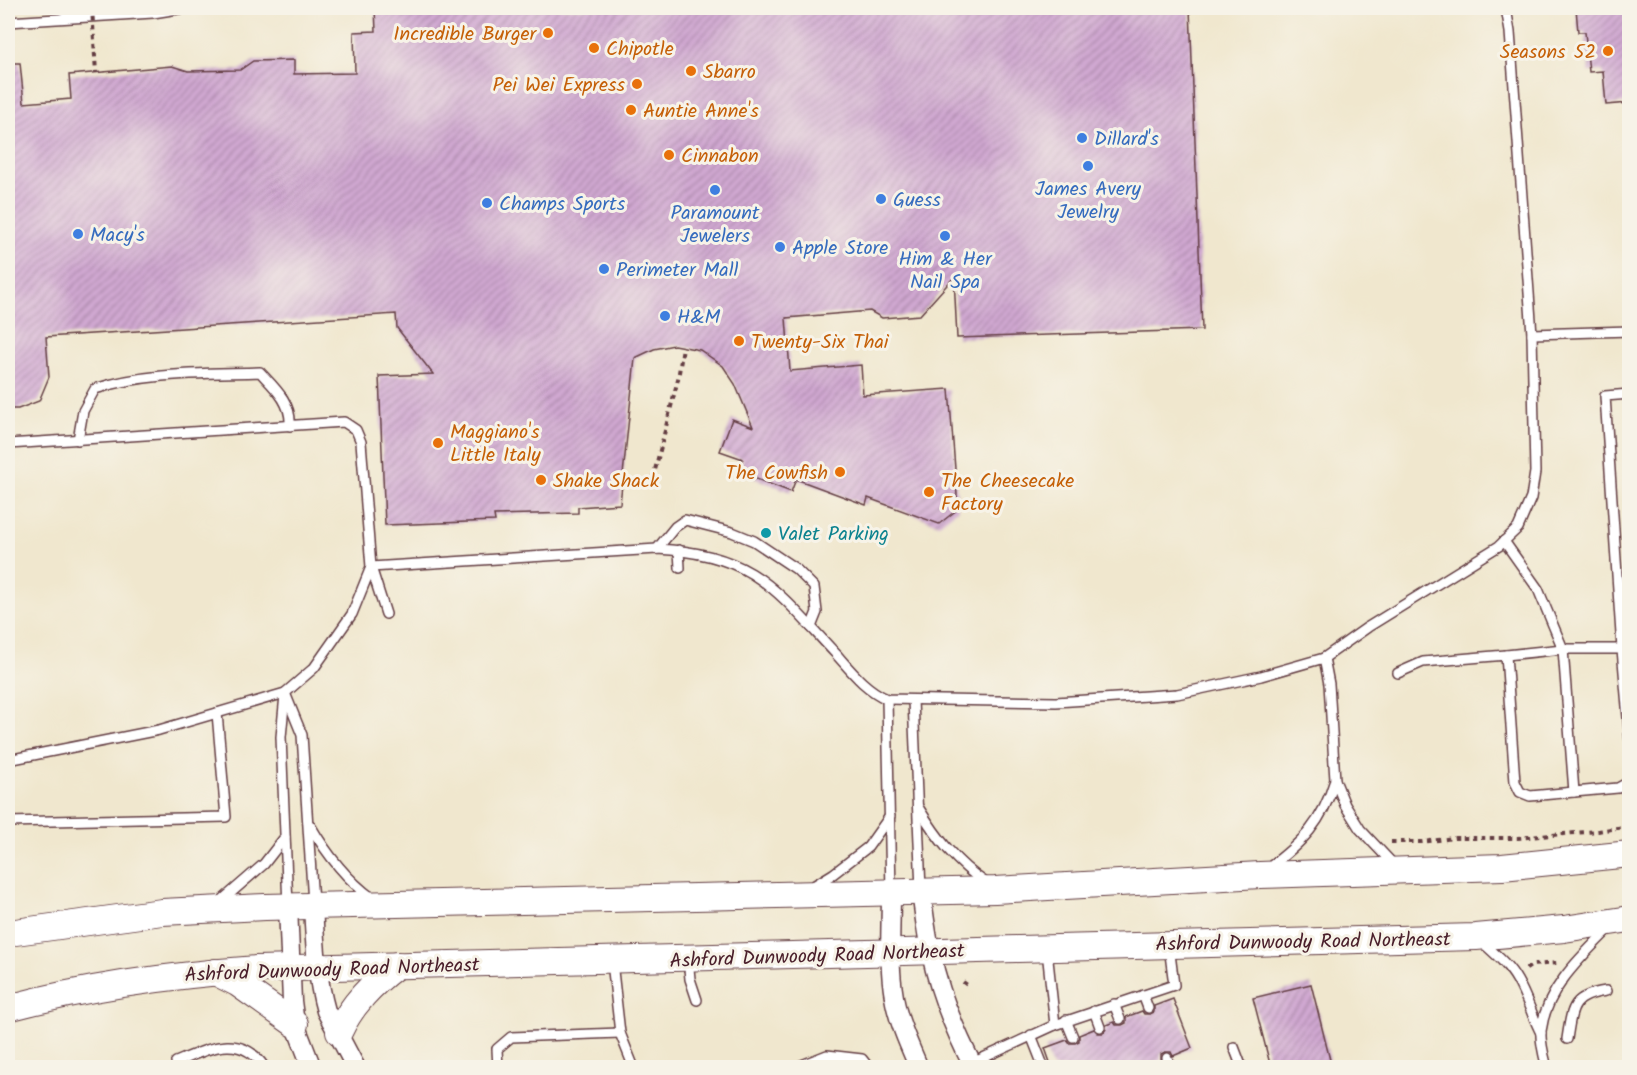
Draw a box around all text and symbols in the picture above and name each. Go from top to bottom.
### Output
place label: Incredible Burger [393,19,537,51]
marker: Incredible Burger [541,26,555,40]
place label: Chipotle [606,34,674,66]
place label: Seasons 52 [1500,37,1596,69]
marker: Chipotle [587,41,601,55]
marker: Seasons 52 [1601,44,1615,58]
place label: Sbarro [703,57,756,89]
marker: Sbarro [684,64,698,78]
place label: Pei Wei Express [492,70,625,102]
marker: Pei Wei Express [630,77,644,91]
place label: Auntie Anne's [643,96,759,128]
marker: Auntie Anne's [624,103,638,117]
place label: Dillard's [1094,124,1159,156]
marker: Dillard's [1075,131,1089,145]
place label: Cinnabon [681,141,759,173]
marker: Cinnabon [662,148,676,162]
marker: James Avery Jewelry [1081,159,1095,173]
place label: James Avery Jewelry [1035,174,1142,229]
marker: Paramount Jewelers [708,183,722,197]
place label: Guess [893,185,941,217]
place label: Champs Sports [499,189,626,221]
marker: Guess [874,192,888,206]
marker: Champs Sports [480,196,494,210]
place label: Paramount Jewelers [670,198,760,253]
place label: Macy's [90,220,145,252]
marker: Macy's [71,227,85,241]
marker: Him & Her Nail Spa [938,229,952,243]
place label: Apple Store [792,233,888,265]
marker: Apple Store [773,240,787,254]
place label: Him & Her Nail Spa [898,244,993,299]
place label: Perimeter Mall [616,255,739,287]
marker: Perimeter Mall [597,262,611,276]
place label: H&M [677,302,720,334]
marker: H&M [658,309,672,323]
place label: Twenty-Six Thai [751,327,890,359]
marker: Twenty-Six Thai [732,334,746,348]
place label: Maggiano's Little Italy [450,417,541,472]
marker: Maggiano's Little Italy [431,436,445,450]
place label: The Cowfish [725,458,828,490]
marker: The Cowfish [833,465,847,479]
place label: Shake Shack [553,466,660,498]
place label: The Cheesecake Factory [941,466,1074,521]
marker: Shake Shack [534,473,548,487]
marker: The Cheesecake Factory [922,485,936,499]
place label: Valet Parking [778,519,889,551]
marker: Valet Parking [759,526,773,540]
street label: Ashford Dunwoody Road Northeast [1155,924,1451,962]
street label: Ashford Dunwoody Road Northeast [669,936,965,978]
street label: Ashford Dunwoody Road Northeast [184,950,480,992]

